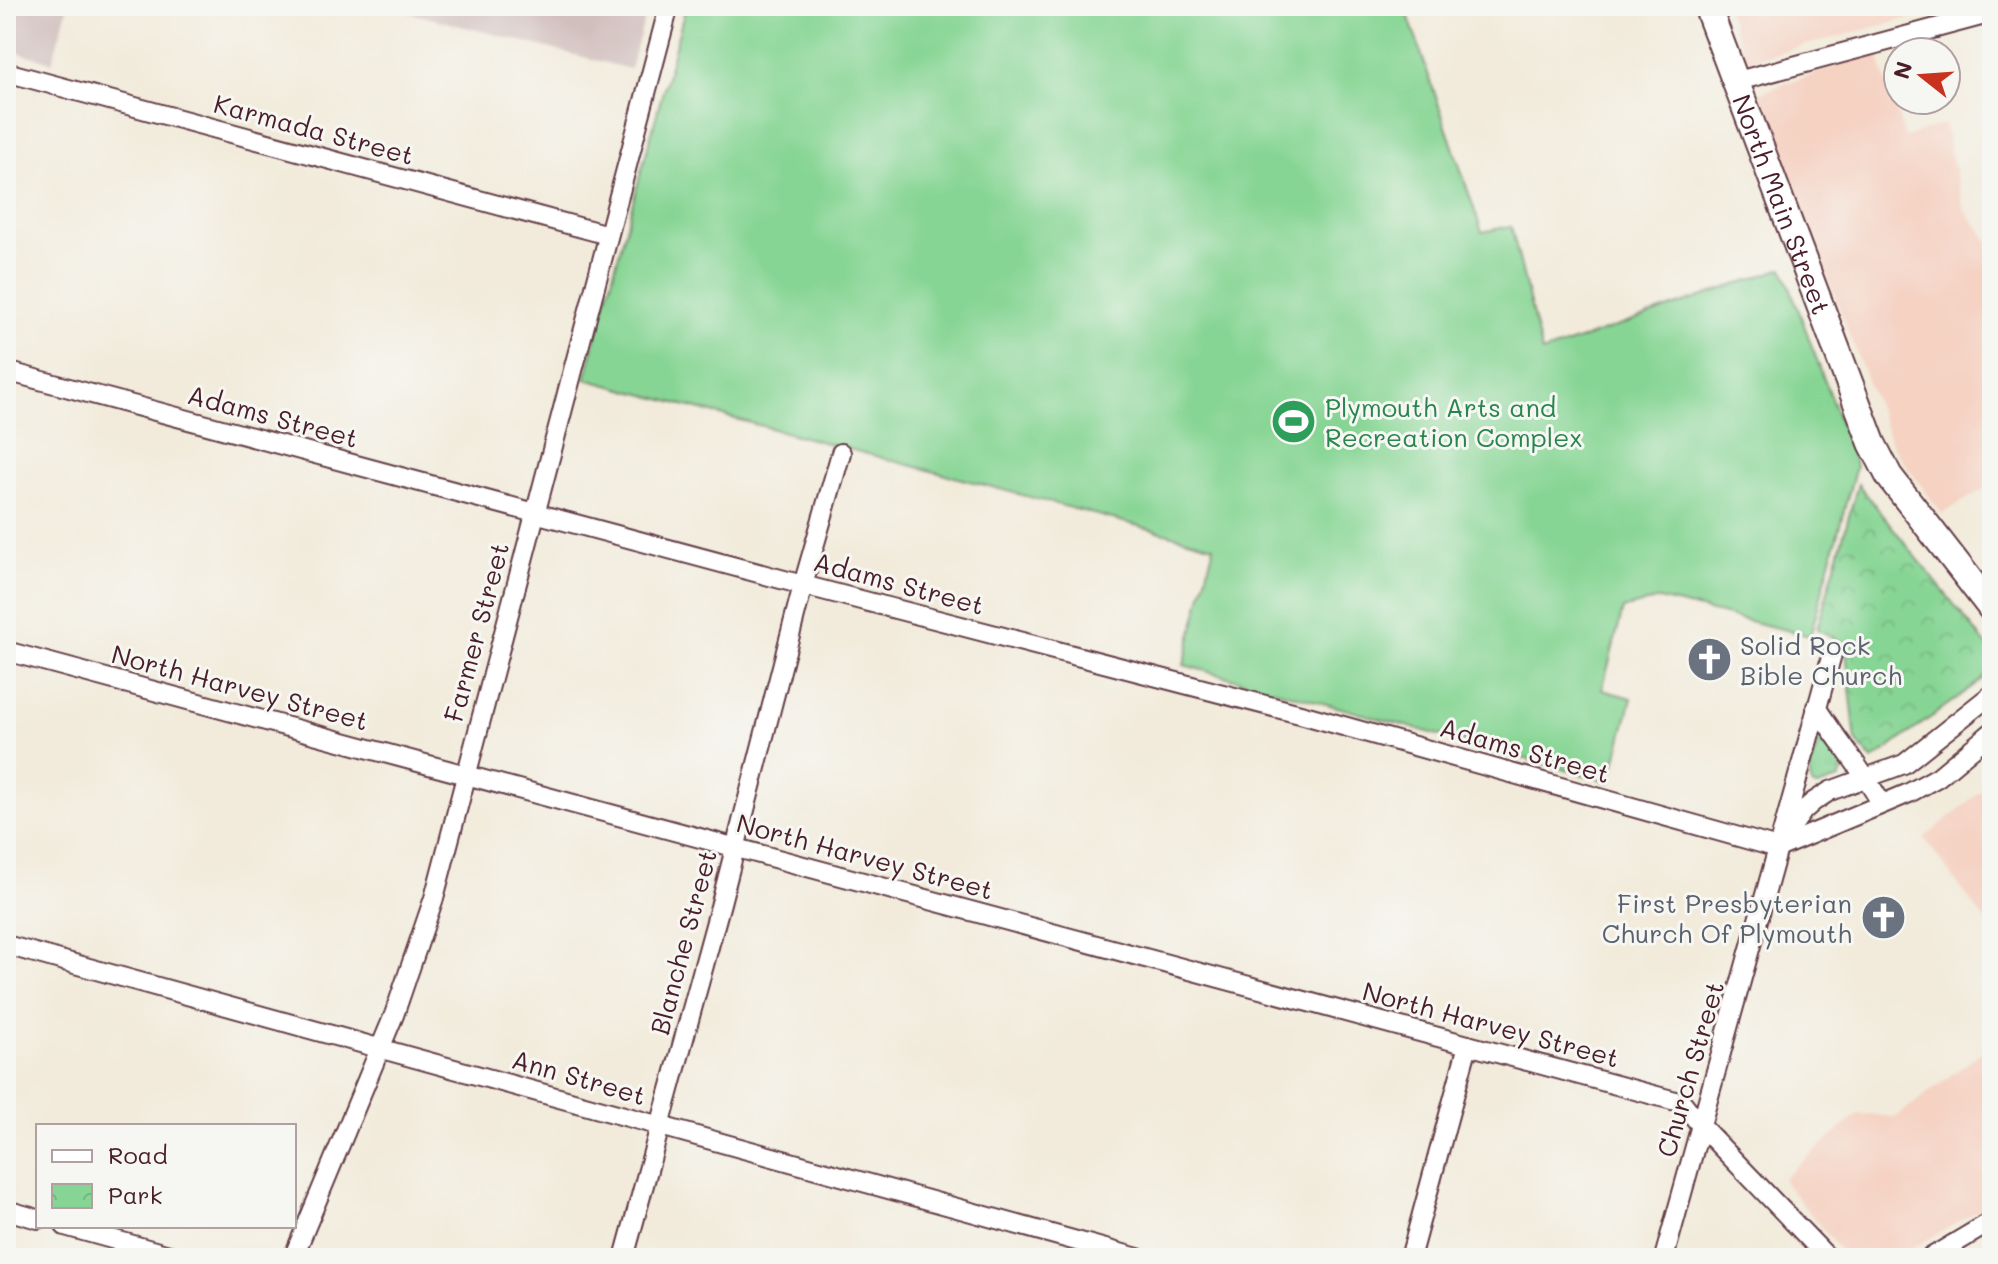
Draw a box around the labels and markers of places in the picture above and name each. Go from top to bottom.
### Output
place label: Plymouth Arts and Recreation Complex [1325,390,1583,454]
sports icon: Plymouth Arts and Recreation Complex [1270,398,1318,446]
place label: Solid Rock Bible Church [1740,628,1902,692]
church icon: Solid Rock Bible Church [1685,636,1733,684]
place label: First Presbyterian Church Of Plymouth [1602,886,1852,950]
church icon: First Presbyterian Church Of Plymouth [1859,894,1907,942]

